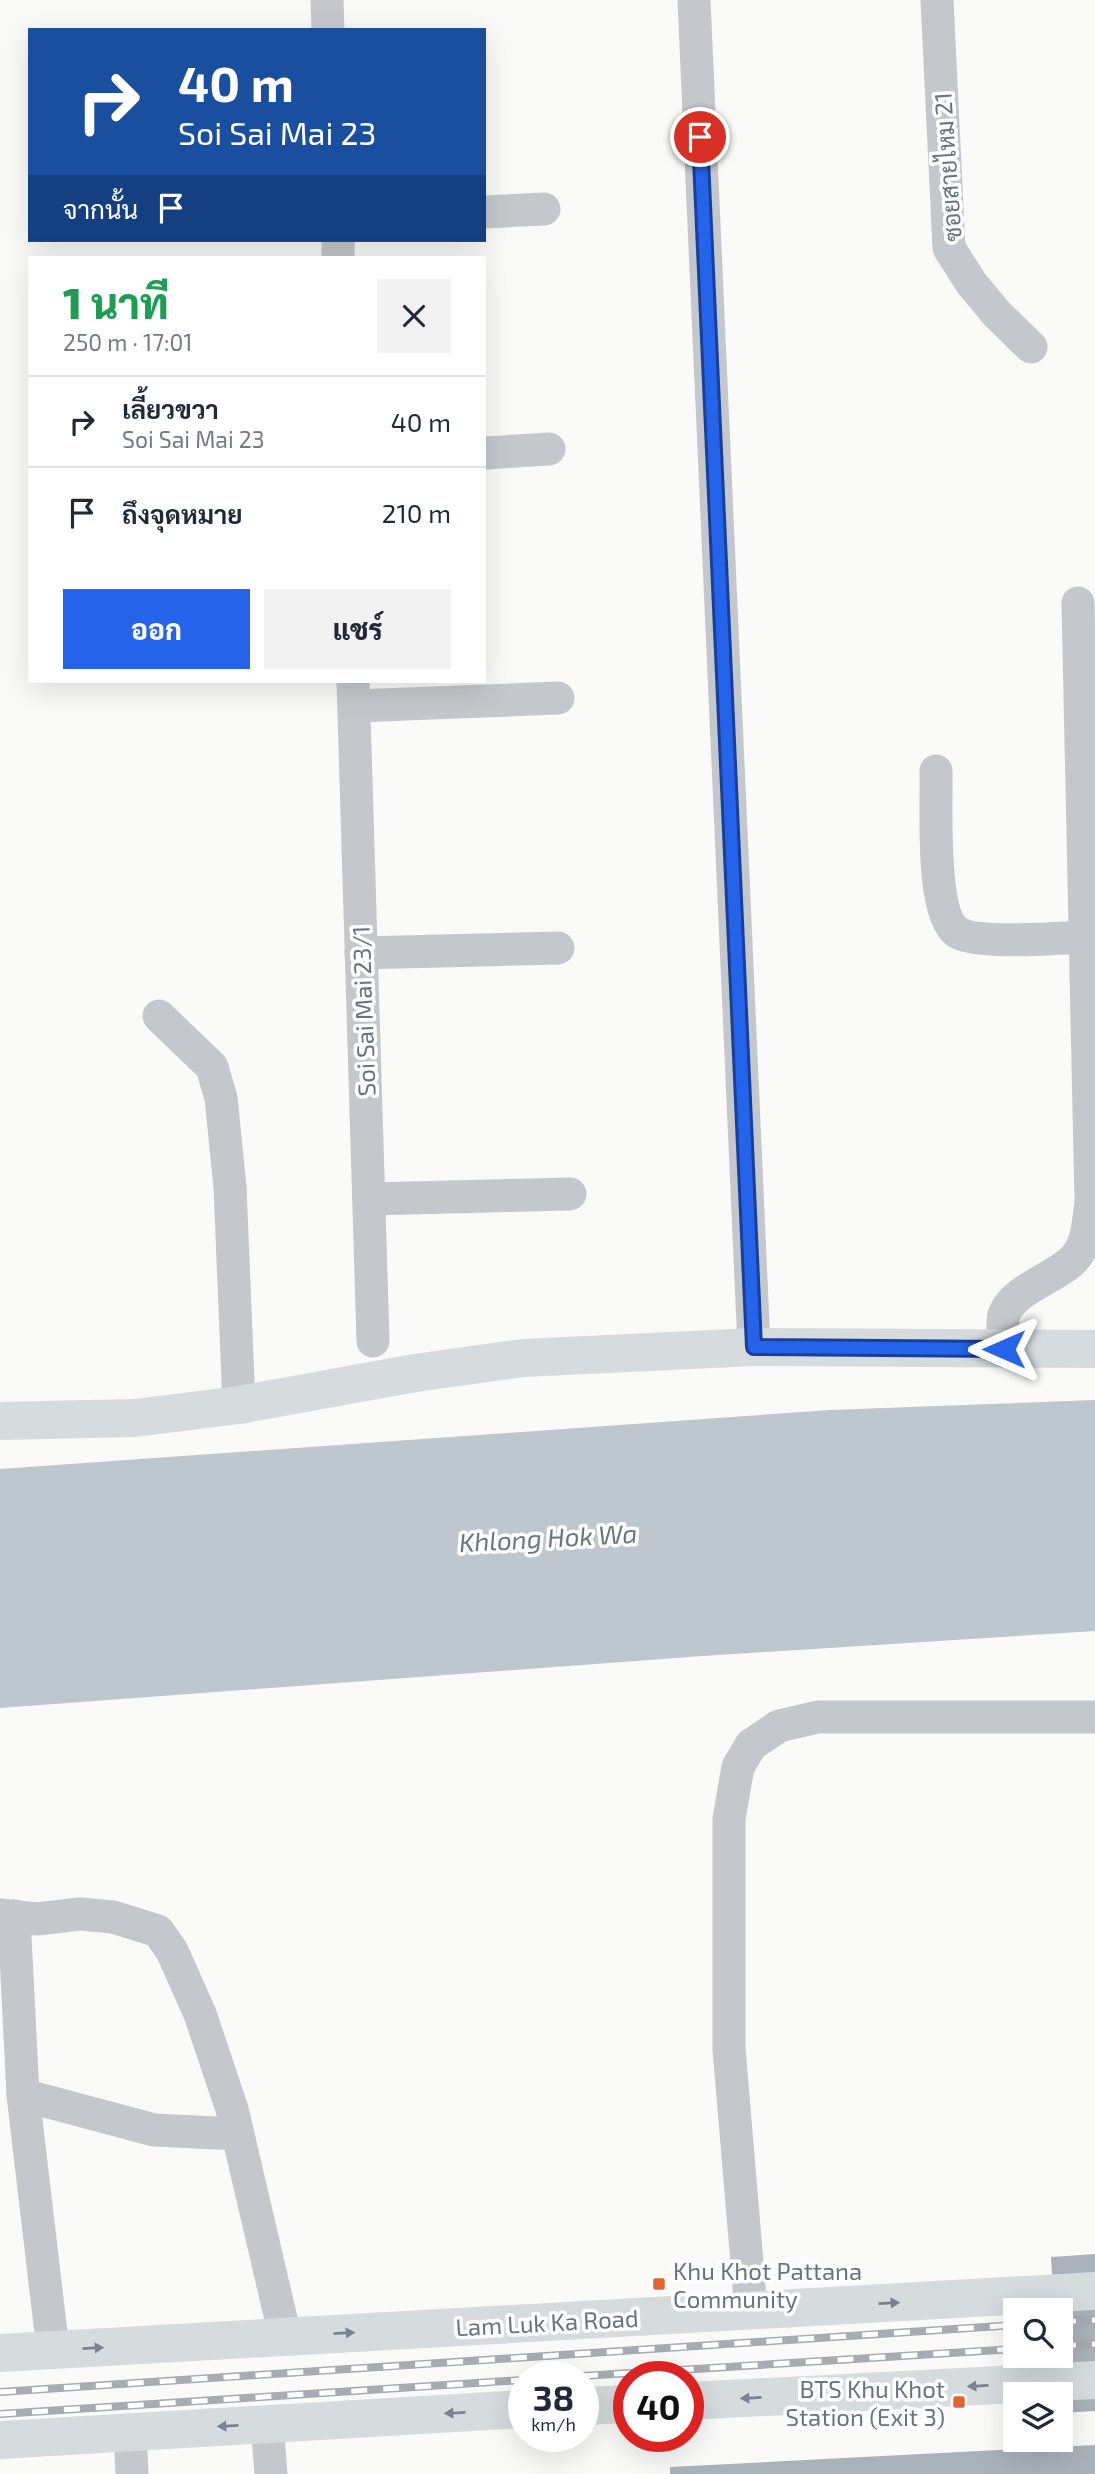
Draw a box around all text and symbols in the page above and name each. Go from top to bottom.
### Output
text: 40 m [178,53,294,112]
icon: right [63,56,154,147]
street label: ซอยสายไหม 21 [927,91,967,243]
pin [670,107,730,167]
text: Soi Sai Mai 23 [178,113,376,151]
icon: arrive [681,118,719,156]
icon: arrive [152,189,190,227]
text: จากนั้น [63,193,138,224]
text: 1 นาที [63,277,169,327]
button: close [377,279,451,353]
text: 250 m · 17:01 [63,328,192,356]
text: เลี้ยวขวา [122,393,219,424]
icon: right [63,403,101,441]
text: 40 m [391,406,451,437]
text: Soi Sai Mai 23 [122,425,265,453]
icon: arrive [63,494,101,532]
text: 210 m [382,497,451,528]
text: ถึงจุดหมาย [122,498,243,529]
button: ออก [63,589,250,669]
button: แชร์ [264,589,451,669]
street label: Soi Sai Mai 23/1 [346,925,380,1097]
position arrow [967,1312,1041,1386]
water label: Khlong Hok Wa [458,1517,638,1557]
place label: Khu Khot Pattana Community [673,2256,862,2313]
marker: Khu Khot Pattana Community [651,2276,667,2292]
one-way arrow [879,2297,901,2308]
map controls [1003,2298,1073,2452]
button: search [1003,2298,1073,2368]
street label: Lam Luk Ka Road [455,2303,639,2341]
one-way arrow [333,2327,355,2338]
one-way arrow [82,2342,104,2353]
speed limit sign: 40 [613,2361,704,2452]
place label: BTS Khu Khot Station (Exit 3) [786,2374,945,2431]
text: 38 [533,2376,574,2418]
one-way arrow [967,2381,989,2392]
button: layers [1003,2382,1073,2452]
one-way arrow [739,2392,761,2403]
marker: BTS Khu Khot Station (Exit 3) [951,2394,967,2410]
one-way arrow [444,2408,466,2419]
text: km/h [531,2413,576,2435]
one-way arrow [217,2421,239,2432]

